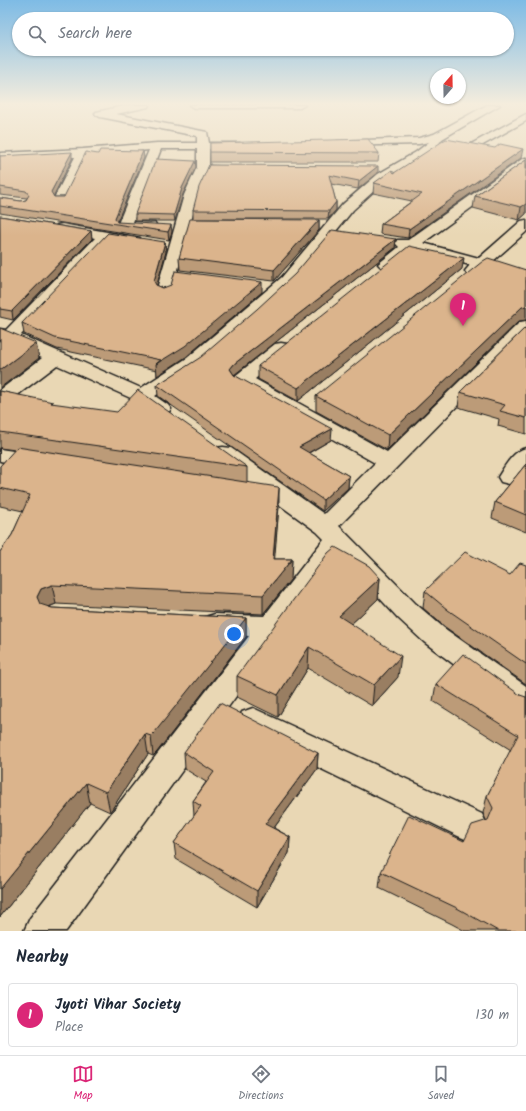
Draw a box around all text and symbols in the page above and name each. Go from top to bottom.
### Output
search box [12,12,514,56]
text: Search here [58,22,132,46]
icon: search [26,23,48,45]
north arrow [430,68,466,104]
pin: 1 [450,293,476,326]
your location [224,624,244,644]
text: Nearby [16,944,68,971]
text: Jyoti Vihar Society [55,993,181,1017]
text: 1 [28,1005,32,1026]
text: 130 m [475,1005,509,1026]
text: Place [55,1017,83,1038]
tab: Map [72,1063,94,1105]
tab: Directions [238,1063,284,1105]
tab: Saved [428,1063,454,1105]

